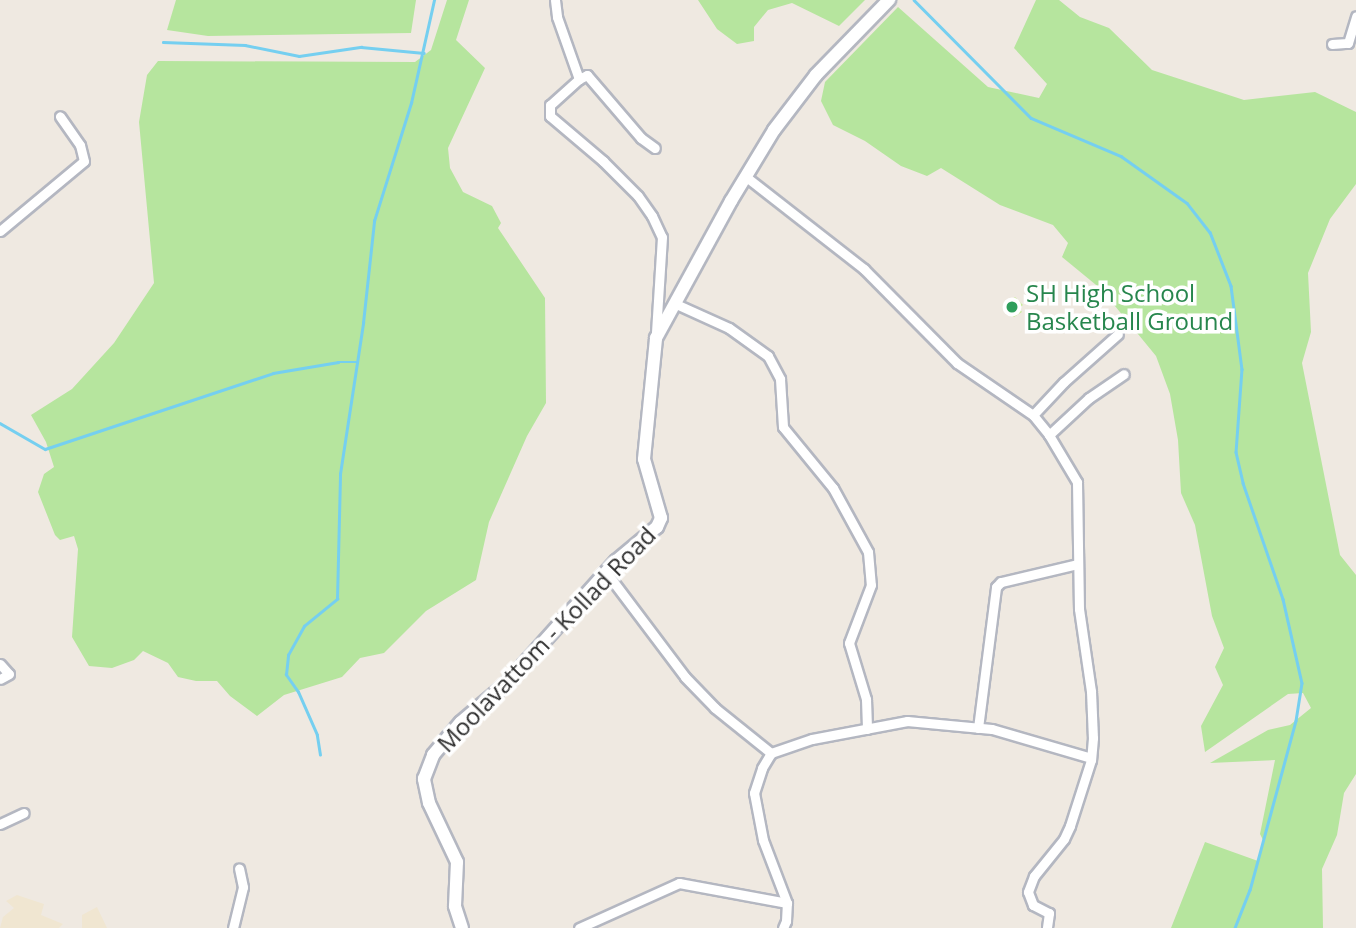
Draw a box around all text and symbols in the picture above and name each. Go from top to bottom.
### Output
place label: SH High School Basketball Ground [1026,279,1233,335]
marker: SH High School Basketball Ground [1004,299,1020,315]
street label: Moolavattom - Kollad Road [431,520,661,758]

